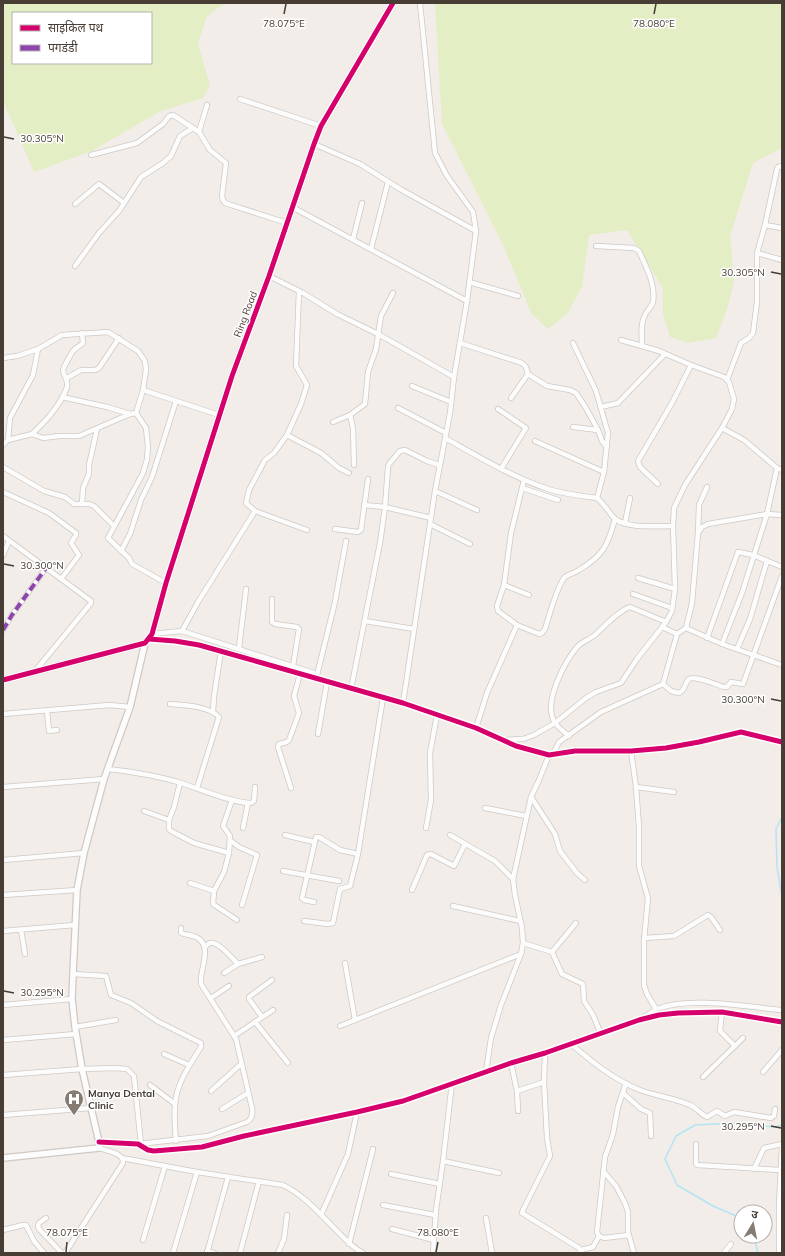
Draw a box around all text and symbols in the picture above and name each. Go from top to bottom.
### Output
legend [12,12,152,64]
text: 78.075°E [263,17,305,30]
text: 78.080°E [633,17,675,30]
text: साइकिल पथ [48,20,104,35]
text: पगडंडी [48,40,78,55]
text: 30.305°N [20,132,64,145]
text: 30.305°N [721,266,765,279]
street label: Ring Road [231,289,260,339]
text: 30.300°N [20,559,64,572]
text: 30.300°N [721,693,765,706]
text: 30.295°N [20,986,64,999]
place label: Manya Dental Clinic [88,1087,155,1112]
hospital icon: Manya Dental Clinic [63,1088,85,1116]
text: 30.295°N [721,1120,765,1133]
north arrow [733,1204,773,1244]
text: उ [750,1207,760,1222]
text: 78.075°E [46,1226,88,1239]
text: 78.080°E [417,1226,459,1239]

